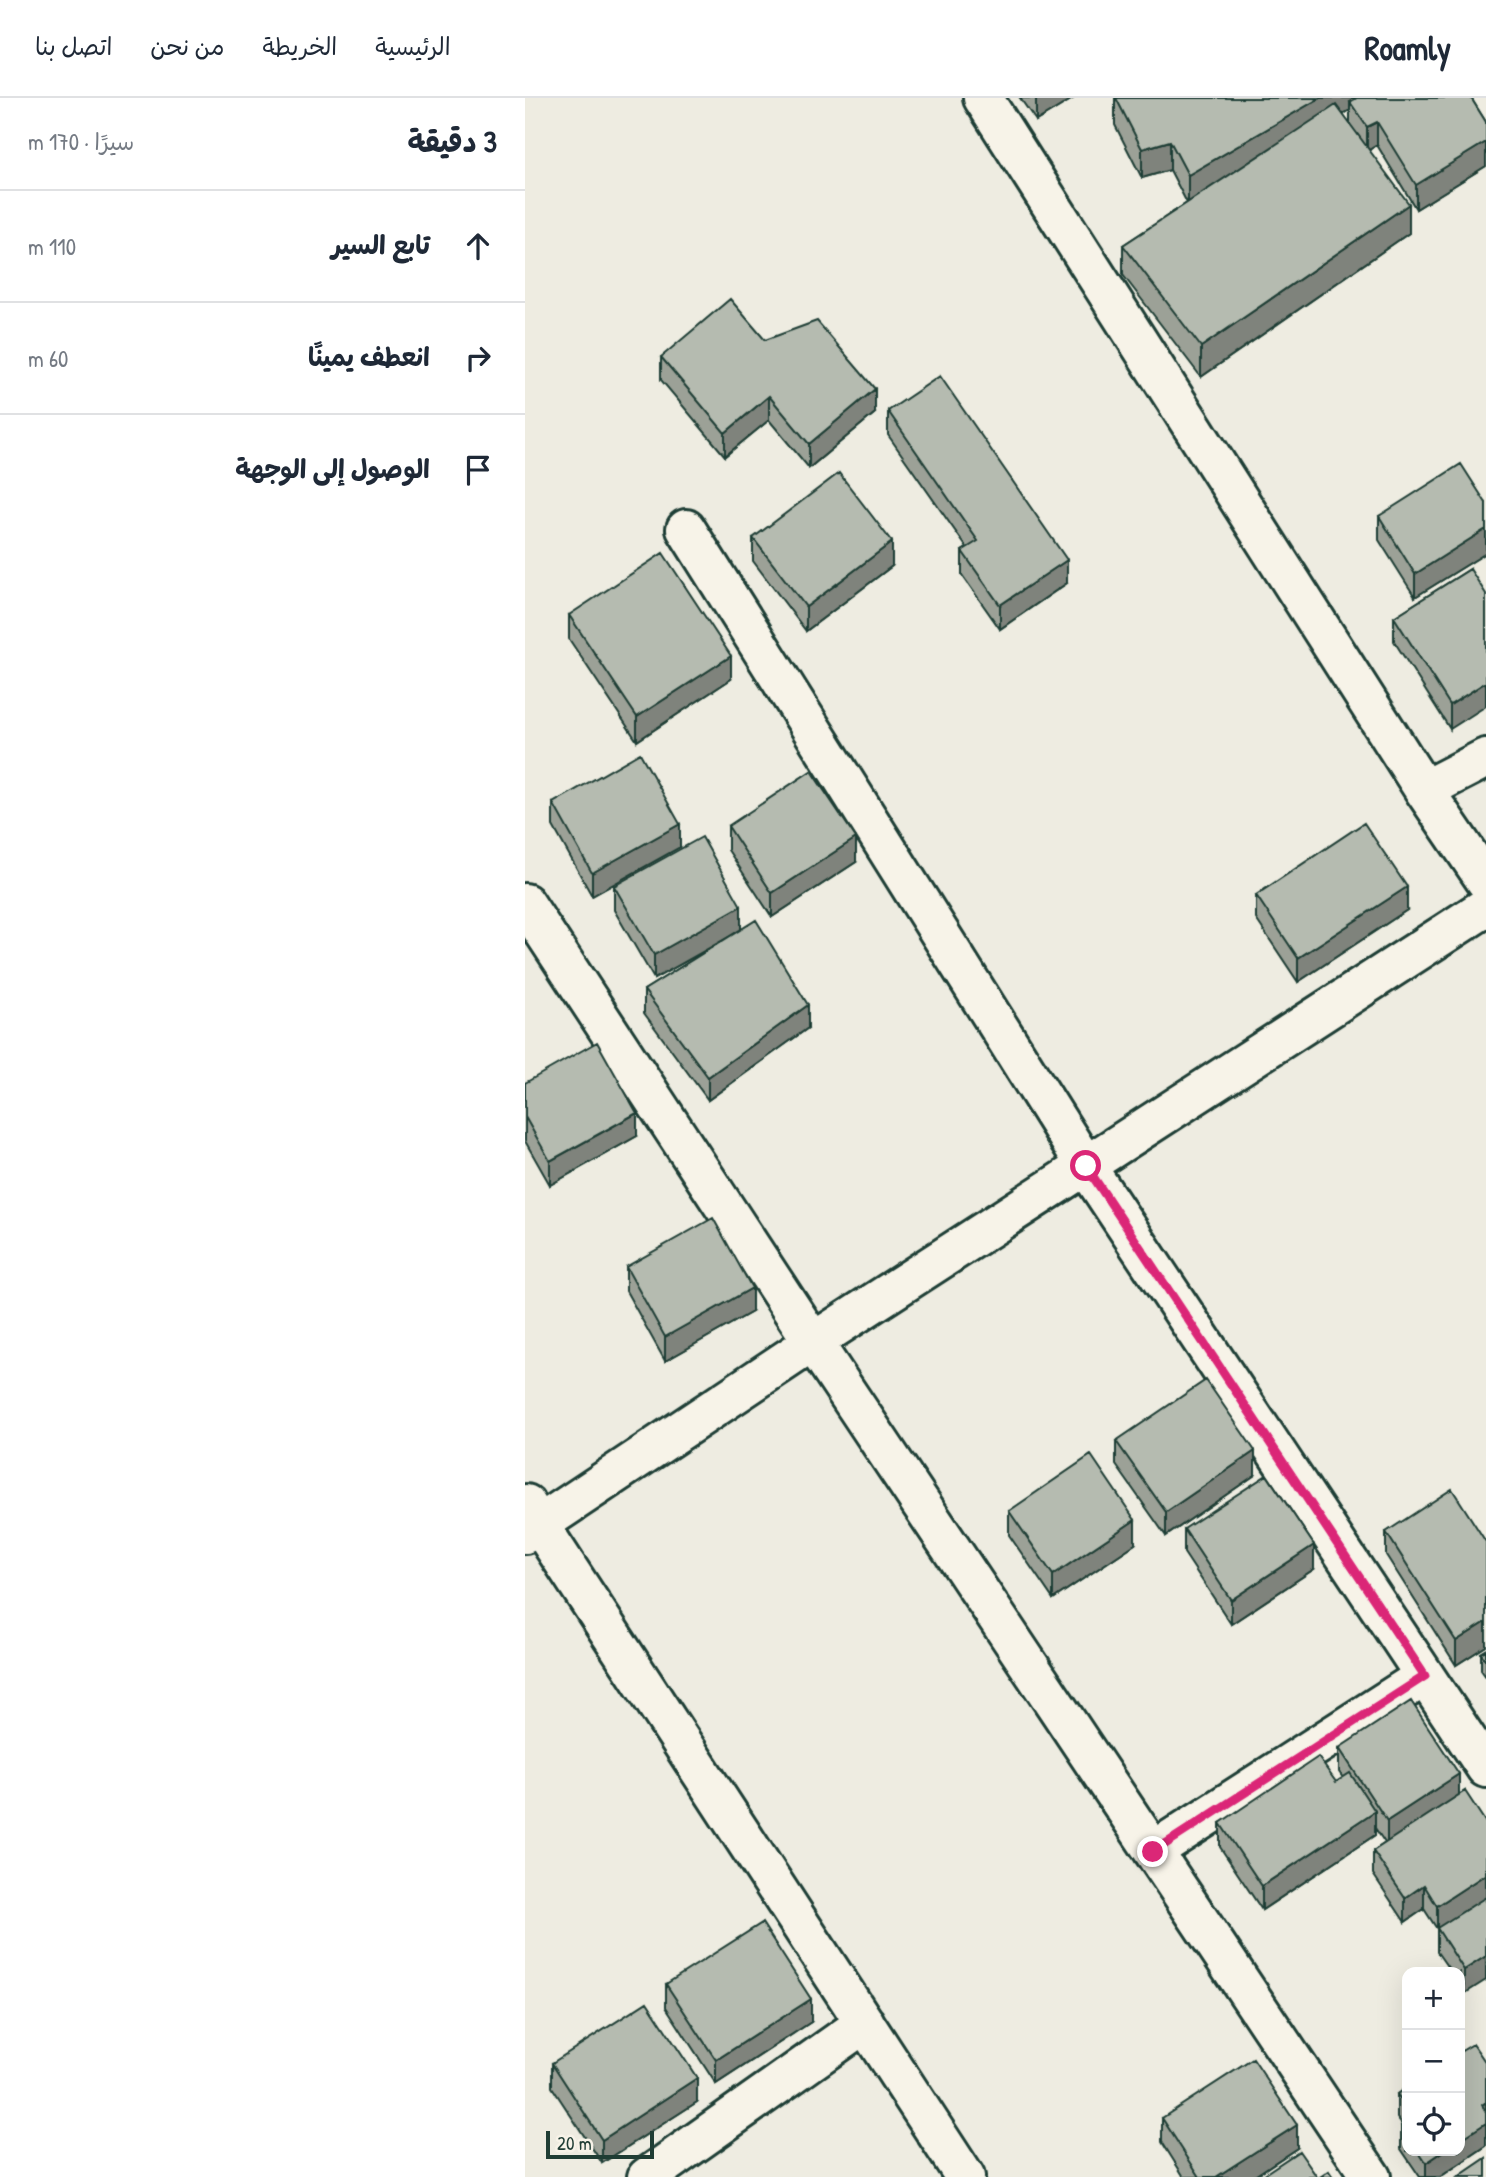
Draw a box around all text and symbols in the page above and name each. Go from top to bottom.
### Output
text: Roamly [1365,26,1451,70]
text: اتصل بنا [35,30,112,62]
text: من نحن [150,30,224,62]
text: الخريطة [262,30,337,62]
text: الرئيسية [375,30,451,62]
text: 3 دقيقة [407,121,497,161]
text: سيرًا · 170 m [28,126,134,157]
text: تابع السير [331,227,430,262]
icon: ahead [459,227,497,265]
text: 110 m [28,231,76,262]
text: انعطف يمينًا [308,339,430,374]
icon: right [459,339,497,377]
text: 60 m [28,343,68,374]
text: الوصول إلى الوجهة [235,451,430,486]
icon: arrive [459,451,497,489]
route start [1070,1150,1101,1181]
route end [1137,1836,1168,1867]
map controls [1402,1967,1465,2156]
button: + [1402,1967,1465,2030]
button: − [1402,2030,1465,2093]
button: locate [1402,2093,1465,2156]
scale bar [546,2128,655,2160]
text: 20 m [557,2130,592,2156]

